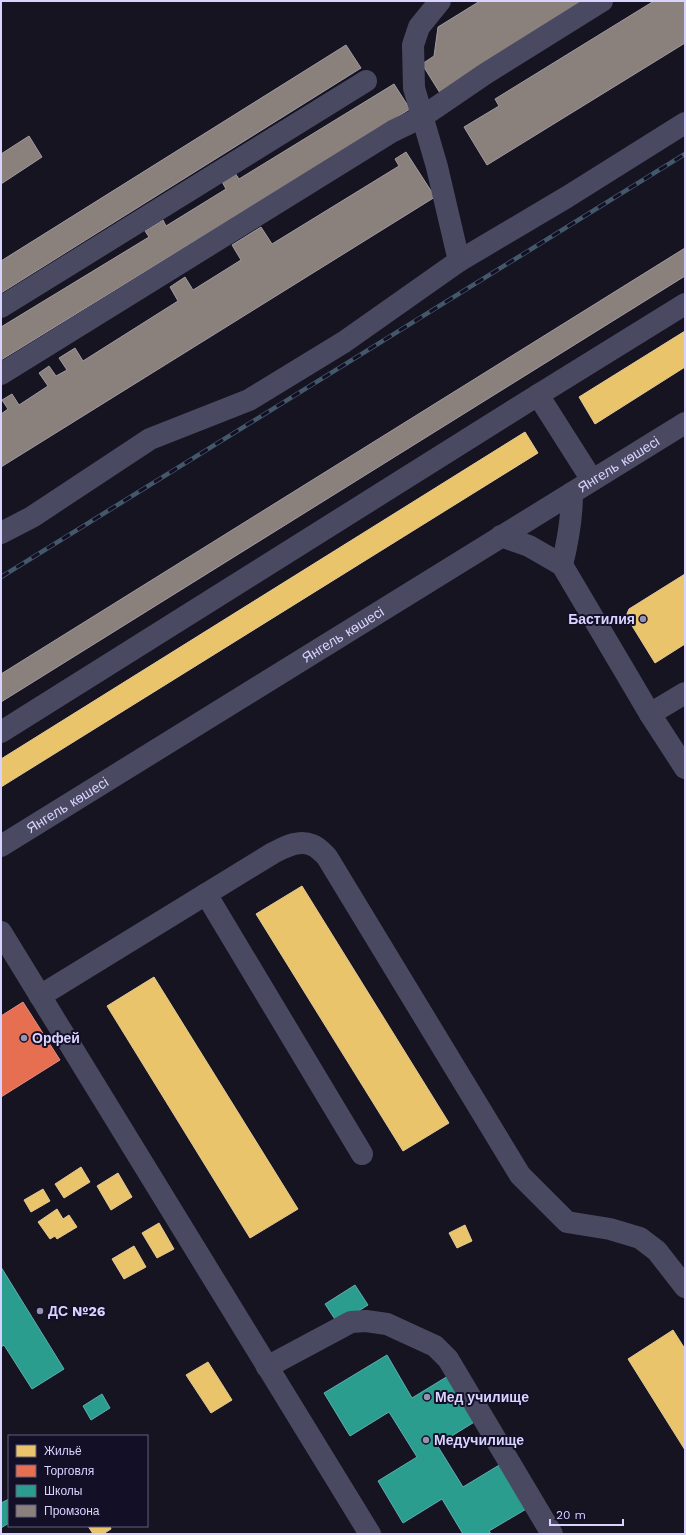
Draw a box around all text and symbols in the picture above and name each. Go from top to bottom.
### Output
street label: Янгель көшесі [575,433,662,495]
street label: Янгель көшесі [299,603,387,666]
place label: Бастилия [568,611,635,627]
marker: Бастилия [638,614,648,624]
street label: Янгель көшесі [23,774,111,836]
place label: Орфей [32,1030,80,1046]
marker: Орфей [19,1033,29,1043]
place label: ДС №26 [48,1303,106,1319]
marker: ДС №26 [35,1306,45,1316]
place label: Мед училище [435,1389,529,1405]
marker: Мед училище [422,1392,432,1402]
place label: Медучилище [434,1432,524,1448]
legend [8,1435,148,1527]
marker: Медучилище [421,1435,431,1445]
text: Жильё [44,1444,82,1458]
text: Торговля [44,1464,94,1478]
text: Школы [44,1484,82,1498]
scale bar [550,1501,623,1527]
text: Промзона [44,1504,100,1518]
text: 20 m [556,1508,586,1522]

